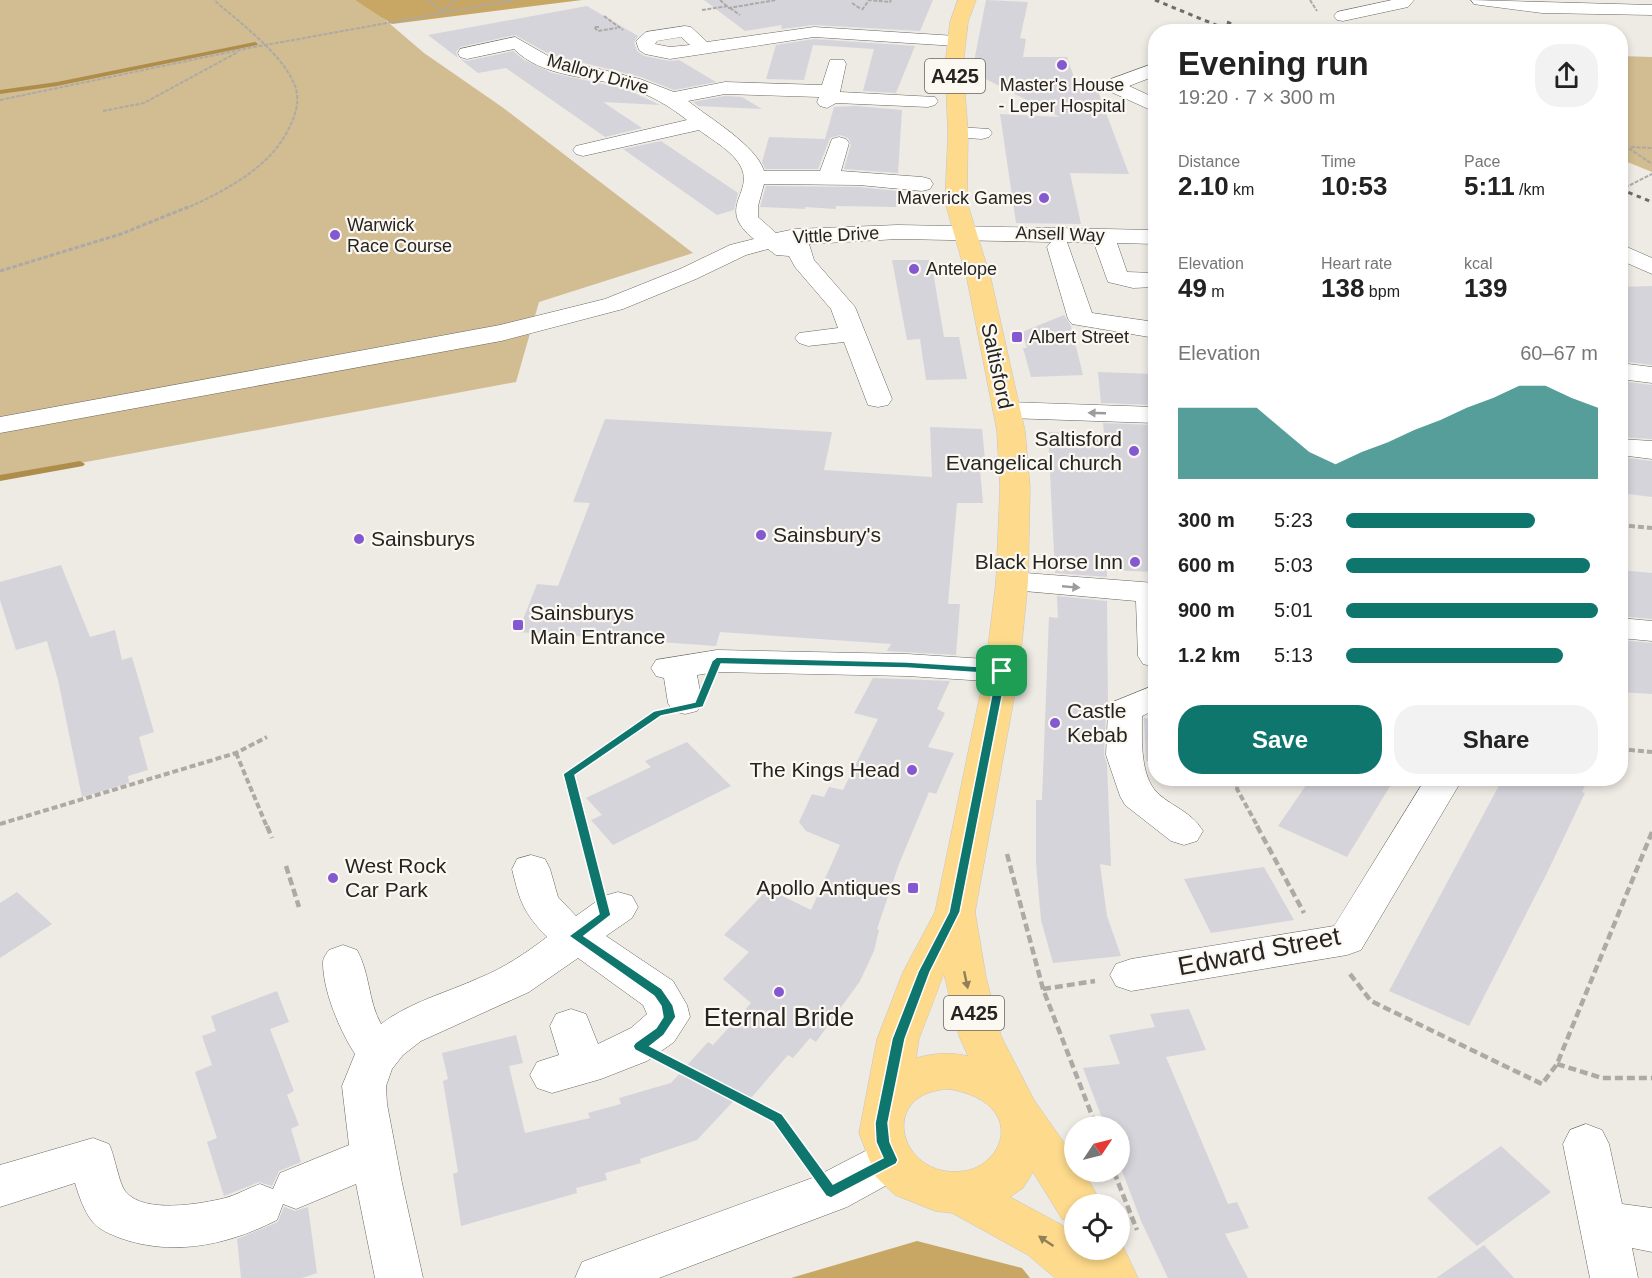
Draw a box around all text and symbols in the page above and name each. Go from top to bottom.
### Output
button: share [1535,44,1598,107]
text: Evening run [1178,45,1369,82]
street label: Mallory Drive [545,50,651,98]
marker: Master's House - Leper Hospital [1055,58,1069,72]
road number: A425 [925,59,985,93]
place label: Master's House - Leper Hospital [998,75,1126,116]
text: 19:20 · 7 × 300 m [1178,86,1335,108]
text: Distance [1178,153,1240,170]
text: Time [1321,153,1356,170]
text: Pace [1464,153,1500,170]
text: 2.10 [1178,171,1229,201]
text: 10:53 [1321,171,1388,201]
text: 5:11 [1464,171,1515,201]
text: km [1229,181,1254,198]
text: /km [1515,181,1545,198]
place label: Maverick Games [897,188,1032,208]
marker: Maverick Games [1037,191,1051,205]
place label: Warwick Race Course [347,215,452,256]
street label: Ansell Way [1015,222,1105,246]
street label: Vittle Drive [792,223,880,247]
marker: Warwick Race Course [328,228,342,242]
text: Elevation [1178,255,1244,272]
text: Heart rate [1321,255,1392,272]
text: kcal [1464,255,1492,272]
place label: Antelope [926,259,997,279]
marker: Antelope [907,262,921,276]
text: 49 [1178,273,1207,303]
text: 138 [1321,273,1364,303]
text: 139 [1464,273,1507,303]
text: m [1207,283,1225,300]
text: bpm [1364,283,1400,300]
street label: Saltisford [977,321,1018,411]
place label: Albert Street [1029,327,1129,347]
marker: Albert Street [1010,330,1024,344]
text: Elevation [1178,342,1260,364]
text: 60–67 m [1520,342,1598,364]
one-way arrow [1087,408,1106,417]
place label: Saltisford Evangelical church [946,427,1122,474]
marker: Saltisford Evangelical church [1127,444,1141,458]
text: 300 m [1178,509,1235,531]
text: 5:23 [1274,509,1313,531]
place label: Sainsbury's [773,523,881,546]
place label: Sainsburys [371,527,475,550]
marker: Sainsbury's [754,528,768,542]
marker: Sainsburys [352,532,366,546]
place label: Black Horse Inn [975,550,1123,573]
text: 600 m [1178,554,1235,576]
text: 5:03 [1274,554,1313,576]
marker: Black Horse Inn [1128,555,1142,569]
one-way arrow [1061,582,1080,592]
text: 900 m [1178,599,1235,621]
text: 5:01 [1274,599,1313,621]
place label: Sainsburys Main Entrance [530,601,665,648]
marker: Sainsburys Main Entrance [511,618,525,632]
text: 1.2 km [1178,644,1240,666]
text: 5:13 [1274,644,1313,666]
pin [976,645,1027,696]
icon: arrive [985,654,1018,687]
place label: Castle Kebab [1067,699,1128,746]
button: Save [1178,705,1382,774]
button: Share [1394,705,1598,774]
marker: Castle Kebab [1048,716,1062,730]
place label: The Kings Head [749,758,900,781]
marker: The Kings Head [905,763,919,777]
place label: West Rock Car Park [345,854,447,901]
marker: West Rock Car Park [326,871,340,885]
place label: Apollo Antiques [756,876,901,899]
marker: Apollo Antiques [906,881,920,895]
street label: Edward Street [1175,920,1343,981]
one-way arrow [962,971,971,990]
marker: Eternal Bride [772,985,786,999]
road number: A425 [944,996,1004,1030]
place label: Eternal Bride [704,1002,854,1032]
north arrow [1064,1116,1130,1182]
map controls [1064,1116,1130,1260]
button: locate [1064,1194,1130,1260]
one-way arrow [1037,1236,1054,1247]

